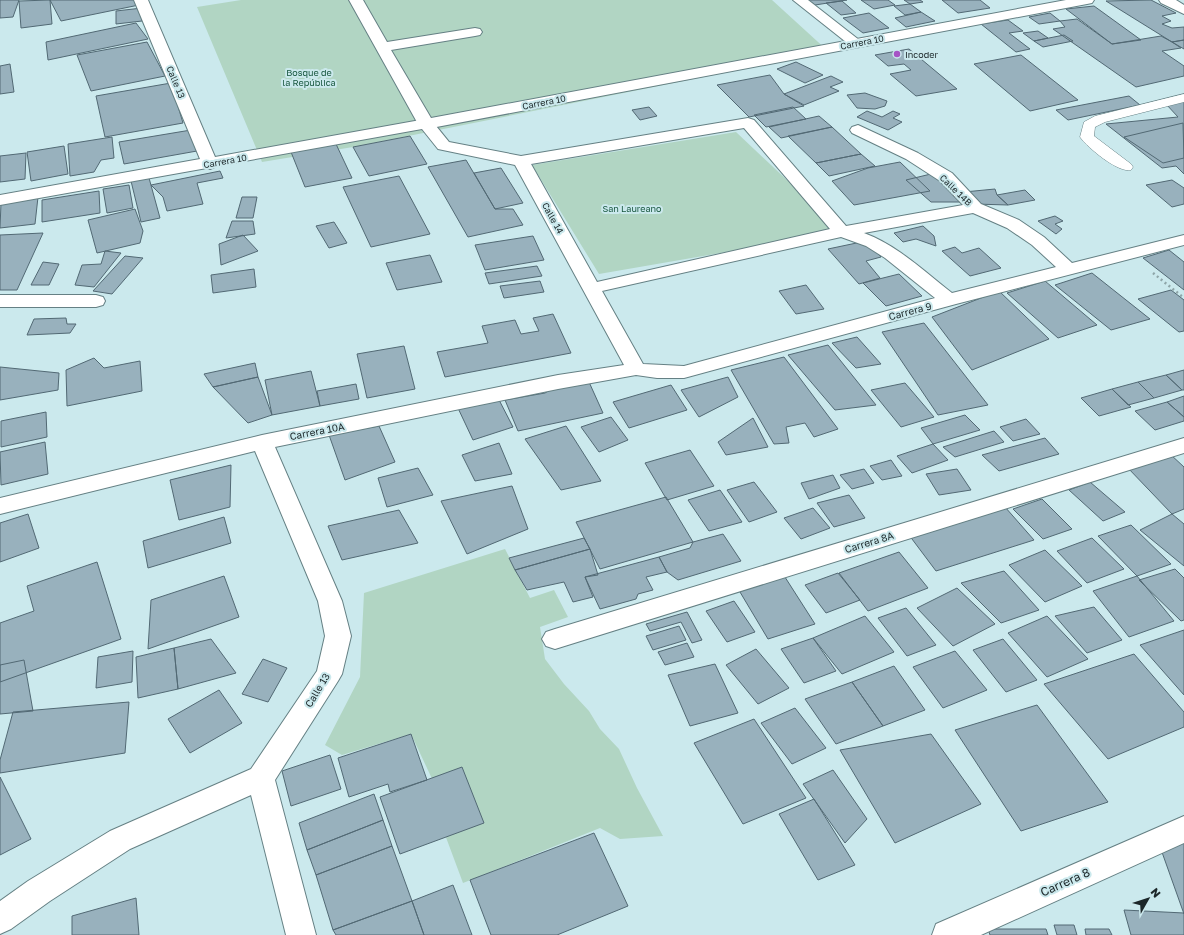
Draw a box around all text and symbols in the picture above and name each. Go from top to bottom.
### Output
street label: Carrera 10 [839,32,885,52]
marker: Incoder [892,49,902,59]
place label: Incoder [905,49,938,60]
street label: Calle 13 [164,64,188,100]
park label: Bosque de la República [282,67,336,88]
street label: Carrera 10 [521,92,567,112]
street label: Carrera 10 [202,152,248,170]
street label: Calle 14B [938,172,974,208]
street label: Calle 14 [540,200,566,236]
park label: San Laureano [602,203,662,214]
street label: Carrera 9 [887,300,933,322]
street label: Carrera 10A [289,420,346,442]
street label: Carrera 8A [843,529,895,555]
street label: Calle 13 [302,671,332,709]
street label: Carrera 8 [1038,864,1092,900]
north arrow [1128,879,1168,919]
text: N [1148,885,1164,900]

